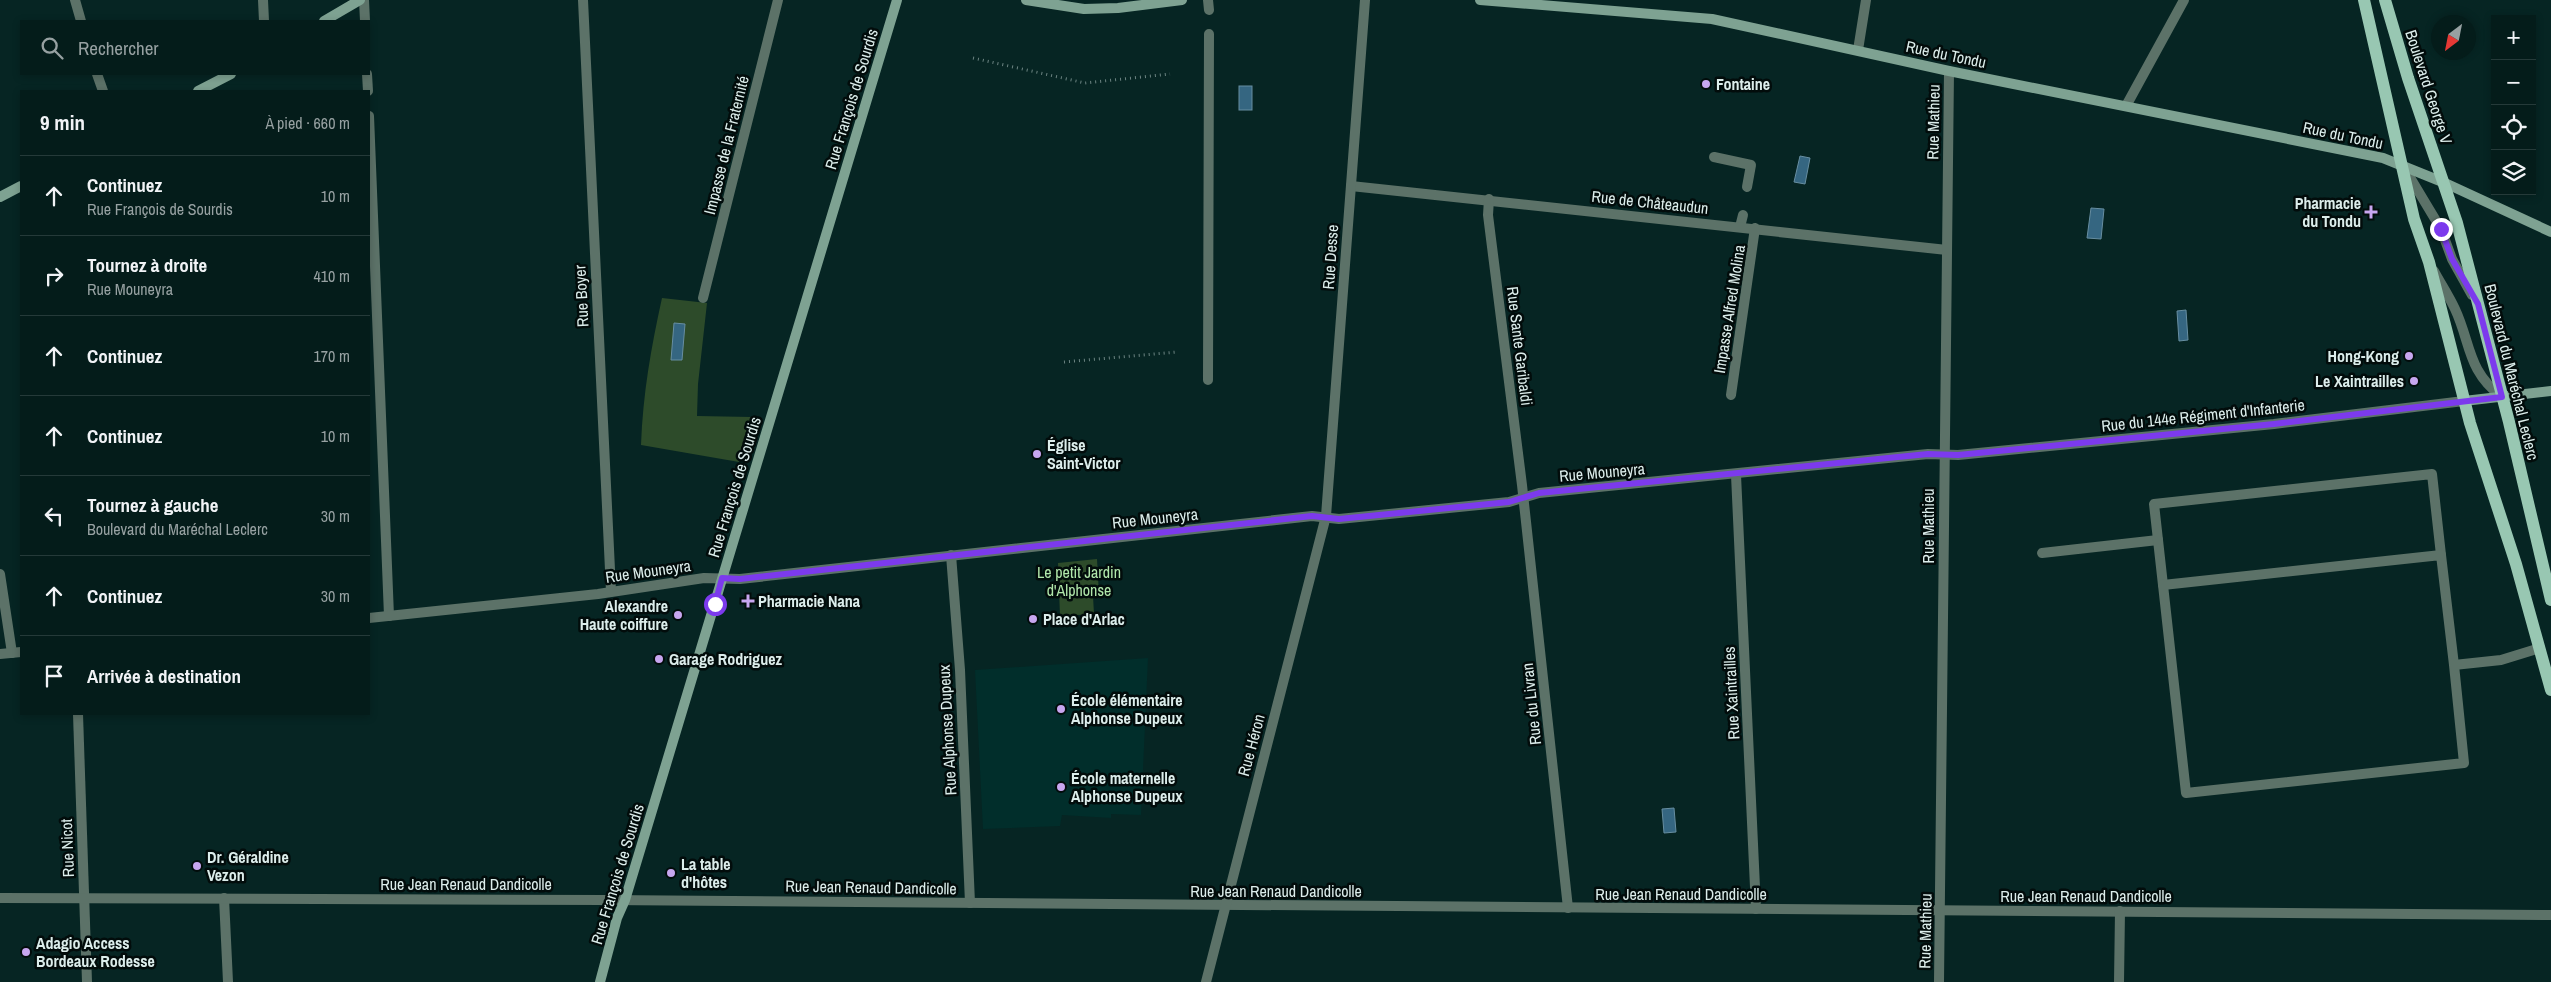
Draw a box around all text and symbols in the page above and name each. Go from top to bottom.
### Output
north arrow [2431,15,2476,60]
map controls [2491,15,2536,195]
button: + [2491,15,2536,60]
search box [20,20,370,75]
street label: Rue François de Sourdis [819,26,883,172]
street label: Boulevard George V [2400,27,2458,147]
icon: search [38,34,66,62]
text: Rechercher [78,35,159,61]
street label: Rue du Tondu [1904,35,1988,73]
button: − [2491,60,2536,105]
street label: Impasse de la Fraternité [698,73,754,217]
place label: Fontaine [1716,73,1770,95]
marker: Fontaine [1700,78,1712,90]
street label: Rue Mathieu [1921,84,1945,160]
button: locate [2491,105,2536,150]
text: 9 min [40,108,85,137]
text: À pied · 660 m [265,112,350,134]
street label: Rue du Tondu [2301,116,2385,154]
button: layers [2491,150,2536,195]
text: Continuez [87,172,162,198]
icon: ahead [40,182,68,210]
text: 10 m [321,185,350,207]
street label: Rue de Châteaudun [1590,185,1710,219]
place label: Pharmacie du Tondu [2295,192,2361,232]
text: Rue François de Sourdis [87,198,233,220]
marker: Pharmacie du Tondu [2365,206,2377,218]
route end [2430,218,2453,241]
street label: Rue Desse [1317,224,1343,290]
street label: Impasse Alfred Molina [1708,242,1750,375]
text: Tournez à droite [87,252,207,278]
icon: right [40,262,68,290]
street label: Rue Boyer [568,264,594,328]
text: 410 m [314,265,350,287]
text: Rue Mouneyra [87,278,173,300]
street label: Boulevard du Maréchal Leclerc [2479,282,2545,463]
street label: Rue Sante Garibaldi [1502,285,1538,407]
icon: ahead [40,342,68,370]
text: Continuez [87,343,162,369]
text: 170 m [314,345,350,367]
place label: Hong-Kong [2328,345,2399,367]
marker: Hong-Kong [2403,350,2415,362]
place label: Le Xaintrailles [2315,370,2404,392]
marker: Le Xaintrailles [2408,375,2420,387]
street label: Rue du 144e Régiment d'Infanterie [2100,393,2306,437]
street label: Rue François de Sourdis [702,414,766,560]
icon: ahead [40,422,68,450]
text: Continuez [87,423,162,449]
text: 10 m [321,425,350,447]
place label: Église Saint-Victor [1047,434,1121,474]
marker: Église Saint-Victor [1031,448,1043,460]
street label: Rue Mouneyra [1558,457,1647,487]
street label: Rue Mathieu [1917,488,1939,564]
text: Tournez à gauche [87,492,218,518]
icon: left [40,502,68,530]
street label: Rue Mouneyra [1111,502,1200,533]
text: 30 m [321,505,350,527]
text: Boulevard du Maréchal Leclerc [87,518,268,540]
street label: Rue Mouneyra [604,554,693,588]
park label: Le petit Jardin d'Alphonse [1037,561,1121,601]
icon: ahead [40,582,68,610]
text: Continuez [87,583,162,609]
text: 30 m [321,585,350,607]
place label: Pharmacie Nana [758,590,861,612]
route start [704,593,727,616]
place label: Alexandre Haute coiffure [580,595,668,635]
marker: Pharmacie Nana [742,595,754,607]
place label: Place d'Arlac [1043,608,1125,630]
marker: Alexandre Haute coiffure [672,609,684,621]
marker: Place d'Arlac [1027,613,1039,625]
street label: Rue Xaintrailles [1718,646,1744,740]
place label: Garage Rodriguez [669,648,782,670]
marker: Garage Rodriguez [653,653,665,665]
icon: arrive [40,662,68,690]
street label: Rue du Livran [1516,662,1546,746]
text: Arrivée à destination [87,663,241,689]
street label: Rue Alphonse Dupeux [933,664,961,796]
place label: École élémentaire Alphonse Dupeux [1071,689,1183,729]
marker: École élémentaire Alphonse Dupeux [1055,703,1067,715]
street label: Rue Héron [1232,712,1270,778]
place label: École maternelle Alphonse Dupeux [1071,767,1183,807]
marker: École maternelle Alphonse Dupeux [1055,781,1067,793]
street label: Rue François de Sourdis [585,801,649,947]
street label: Rue Nicot [55,818,79,878]
place label: Dr. Géraldine Vezon [207,846,289,886]
place label: La table d'hôtes [681,853,731,893]
marker: Dr. Géraldine Vezon [191,860,203,872]
marker: La table d'hôtes [665,867,677,879]
street label: Rue Jean Renaud Dandicolle [380,873,552,895]
street label: Rue Jean Renaud Dandicolle [785,875,957,899]
street label: Rue Jean Renaud Dandicolle [1190,880,1362,902]
street label: Rue Jean Renaud Dandicolle [1595,883,1767,905]
street label: Rue Jean Renaud Dandicolle [2000,885,2172,907]
street label: Rue Mathieu [1913,893,1937,969]
place label: Adagio Access Bordeaux Rodesse [36,932,155,972]
marker: Adagio Access Bordeaux Rodesse [20,946,32,958]

